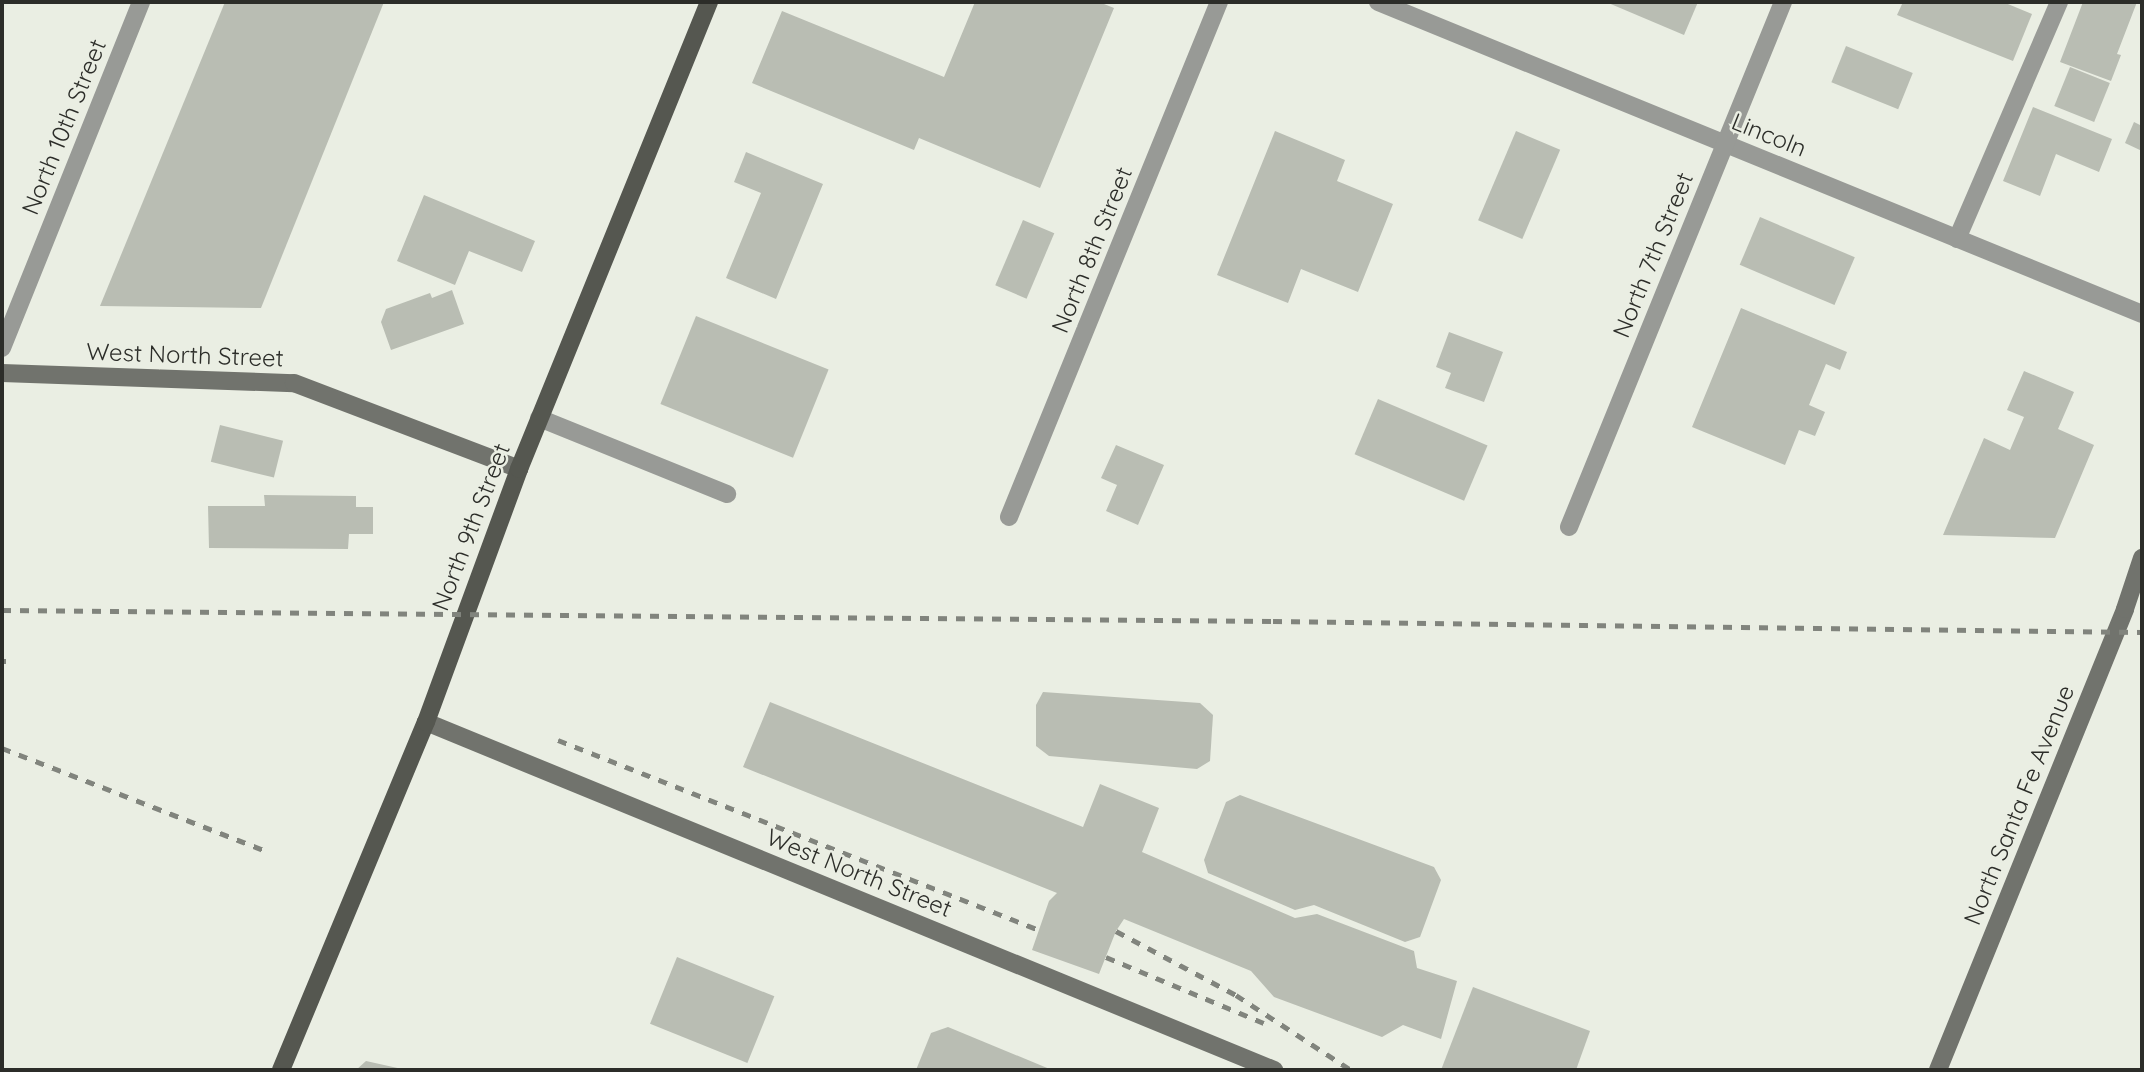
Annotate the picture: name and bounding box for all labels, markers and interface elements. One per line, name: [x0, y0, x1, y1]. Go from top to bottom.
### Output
street label: North 10th Street: [16, 35, 112, 219]
street label: Lincoln: [1727, 107, 1811, 163]
street label: North 8th Street: [1046, 163, 1138, 337]
street label: North 7th Street: [1607, 168, 1699, 342]
street label: West North Street: [86, 337, 284, 373]
street label: North 9th Street: [426, 439, 516, 615]
street label: North Santa Fe Avenue: [1958, 681, 2080, 929]
street label: West North Street: [762, 823, 956, 923]

